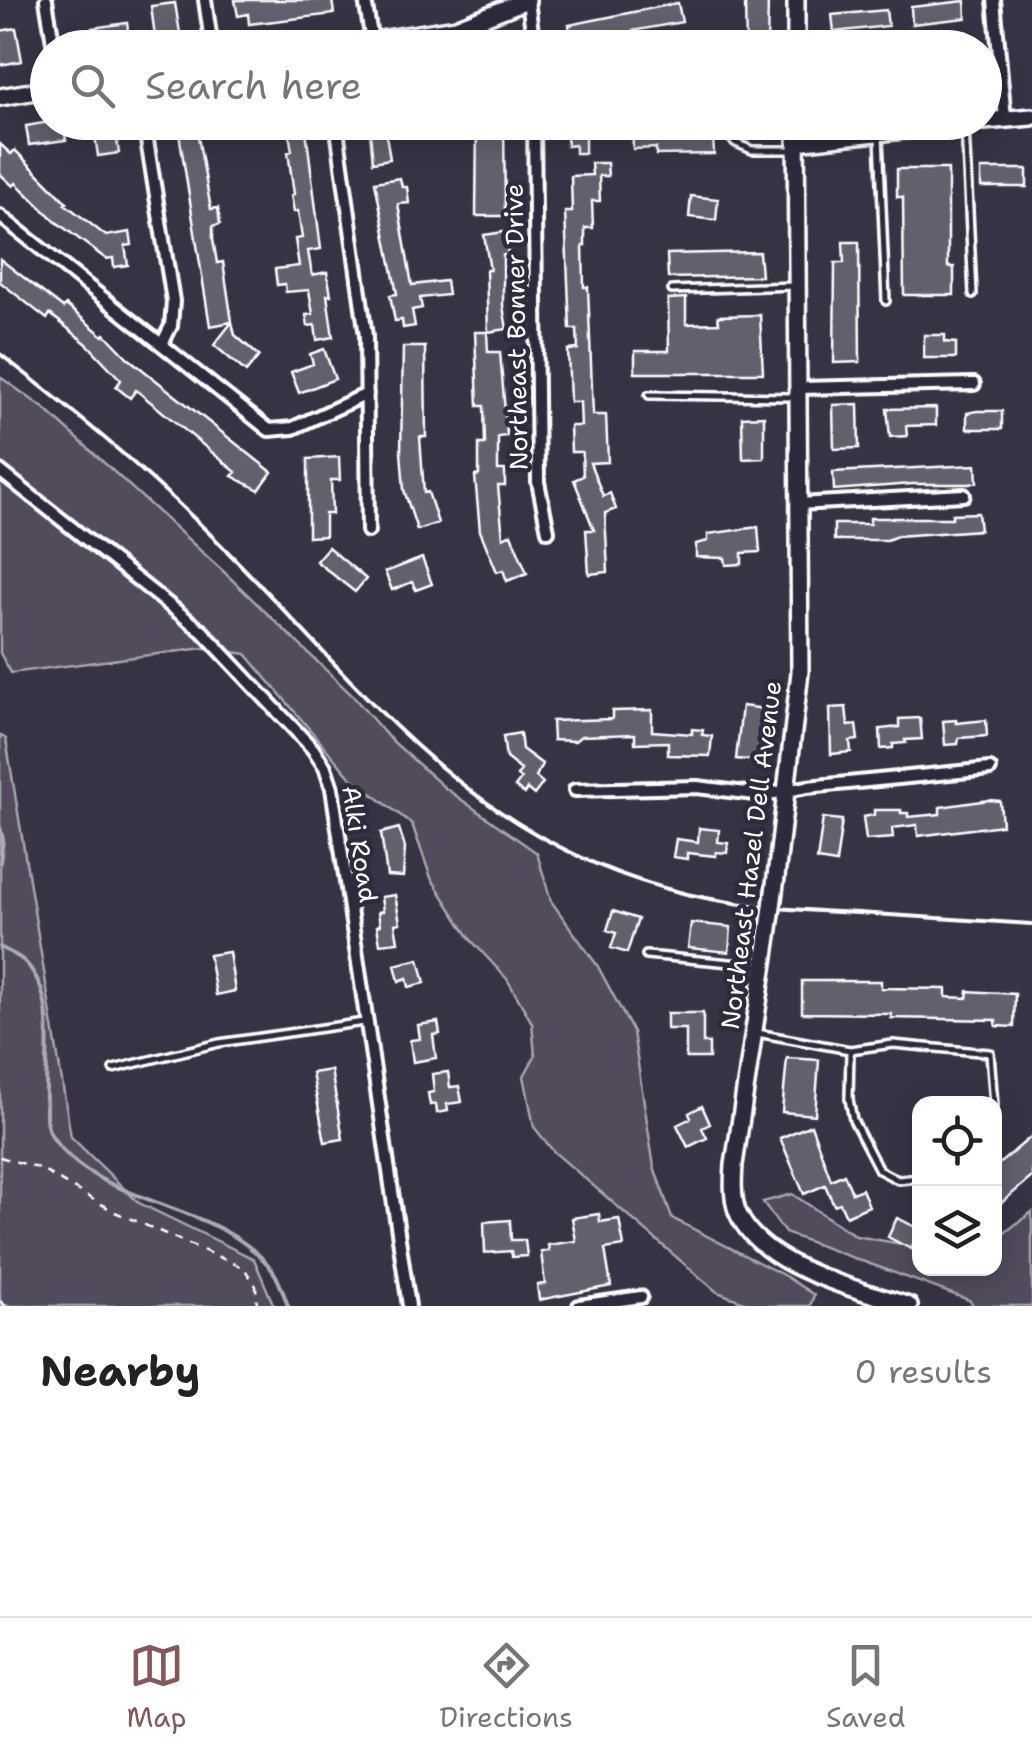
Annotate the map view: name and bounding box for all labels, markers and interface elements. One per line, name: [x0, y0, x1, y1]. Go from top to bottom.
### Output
search box: [30, 30, 1002, 140]
icon: search: [65, 58, 120, 113]
text: Search here: [145, 60, 362, 111]
street label: Northeast Bonner Drive: [496, 183, 536, 471]
street label: Northeast Hazel Dell Avenue: [713, 679, 789, 1031]
street label: Alki Road: [334, 783, 386, 905]
map controls: [912, 1096, 1002, 1276]
button: locate: [912, 1096, 1002, 1186]
button: layers: [912, 1186, 1002, 1276]
text: Nearby: [40, 1343, 200, 1399]
text: 0 results: [855, 1350, 992, 1393]
tab: Map: [127, 1638, 186, 1736]
tab: Directions: [439, 1638, 573, 1736]
tab: Saved: [826, 1638, 905, 1736]

